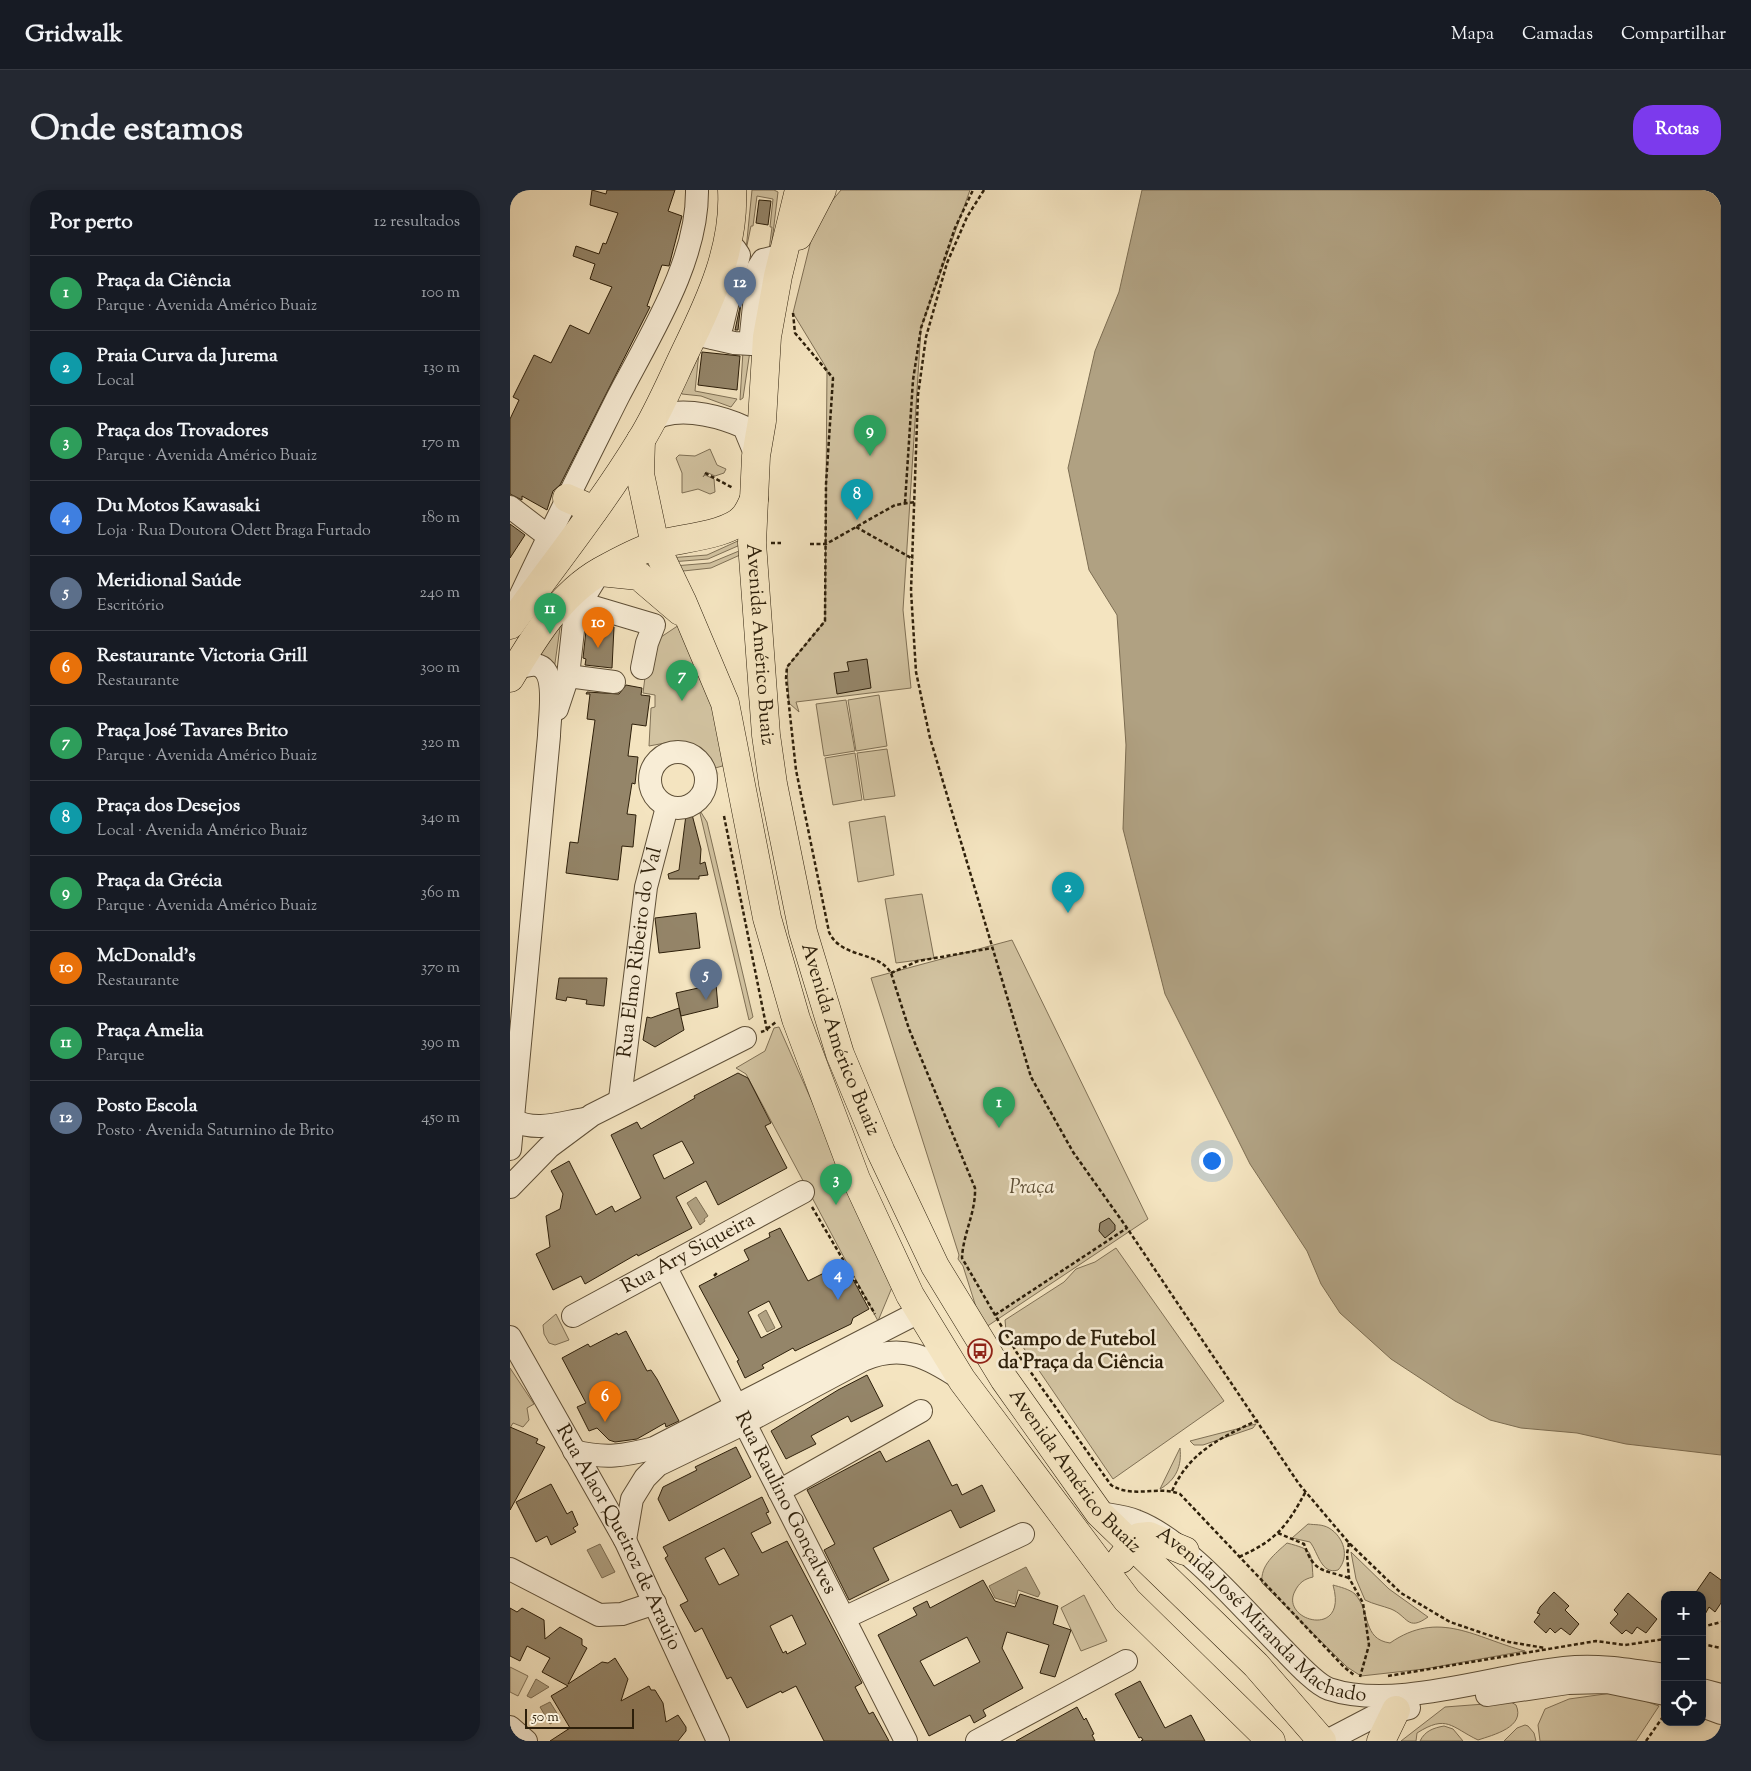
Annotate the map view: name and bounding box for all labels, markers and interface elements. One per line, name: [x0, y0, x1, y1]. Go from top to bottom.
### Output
text: Gridwalk: [25, 18, 123, 52]
text: Mapa: [1451, 22, 1494, 48]
text: Camadas: [1522, 22, 1593, 48]
text: Compartilhar: [1621, 22, 1726, 48]
text: Onde estamos: [30, 105, 243, 156]
button: Rotas: [1633, 105, 1721, 155]
text: Por perto: [50, 208, 133, 238]
text: 12 resultados: [374, 211, 460, 234]
pin: 12: [724, 267, 756, 308]
text: Praça da Ciência: [97, 268, 231, 295]
text: 1: [63, 282, 69, 305]
text: 100 m: [421, 282, 460, 305]
text: Parque · Avenida Américo Buaiz: [97, 295, 317, 318]
text: Praia Curva da Jurema: [97, 343, 278, 370]
text: 2: [62, 357, 70, 380]
text: 130 m: [423, 357, 460, 380]
text: Local: [97, 370, 134, 393]
pin: 9: [854, 415, 886, 456]
text: Praça dos Trovadores: [97, 418, 268, 445]
text: 3: [63, 432, 69, 455]
text: 170 m: [422, 432, 460, 455]
text: Parque · Avenida Américo Buaiz: [97, 445, 317, 468]
pin: 8: [841, 479, 873, 520]
text: Du Motos Kawasaki: [97, 493, 260, 520]
text: 4: [62, 507, 70, 530]
text: 180 m: [421, 507, 460, 530]
text: Loja · Rua Doutora Odett Braga Furtado: [97, 520, 371, 543]
street label: Avenida Américo Buaiz: [738, 542, 782, 747]
text: Meridional Saúde: [97, 568, 241, 595]
text: 5: [63, 582, 69, 605]
text: 240 m: [419, 582, 460, 605]
pin: 11: [534, 593, 566, 634]
text: Escritório: [97, 595, 164, 618]
pin: 10: [582, 607, 614, 648]
text: Restaurante Victoria Grill: [97, 643, 308, 670]
text: 6: [62, 657, 70, 680]
text: 300 m: [420, 657, 460, 680]
pin: 7: [666, 660, 698, 701]
text: Restaurante: [97, 670, 179, 693]
text: Praça José Tavares Brito: [97, 718, 288, 745]
text: 7: [62, 732, 70, 755]
text: 320 m: [421, 732, 460, 755]
text: Parque · Avenida Américo Buaiz: [97, 745, 317, 768]
text: Praça dos Desejos: [97, 793, 240, 820]
text: 8: [62, 807, 70, 830]
text: 340 m: [421, 807, 460, 830]
text: Local · Avenida Américo Buaiz: [97, 820, 307, 843]
street label: Rua Elmo Ribeiro do Val: [611, 844, 670, 1059]
text: Praça da Grécia: [97, 868, 222, 895]
pin: 2: [1052, 872, 1084, 913]
text: 9: [62, 882, 70, 905]
text: 360 m: [421, 882, 460, 905]
text: Parque · Avenida Américo Buaiz: [97, 895, 317, 918]
street label: Avenida Américo Buaiz: [793, 940, 887, 1140]
text: McDonald's: [97, 943, 196, 970]
text: 10: [59, 957, 73, 980]
text: 370 m: [421, 957, 460, 980]
pin: 5: [690, 959, 722, 1000]
text: Restaurante: [97, 970, 179, 993]
text: Praça Amelia: [97, 1018, 204, 1045]
text: 11: [61, 1032, 71, 1055]
text: 390 m: [421, 1032, 460, 1055]
text: Parque: [97, 1045, 144, 1068]
pin: 1: [983, 1087, 1015, 1128]
text: Posto Escola: [97, 1093, 198, 1120]
text: 12: [60, 1107, 72, 1130]
text: 450 m: [421, 1107, 460, 1130]
text: Posto · Avenida Saturnino de Brito: [97, 1120, 334, 1143]
your location: [1199, 1148, 1225, 1174]
pin: 3: [820, 1164, 852, 1205]
park label: Praça: [1009, 1174, 1055, 1203]
street label: Rua Ary Siqueira: [616, 1206, 760, 1302]
pin: 4: [822, 1259, 854, 1300]
place label: Campo de Futebol da Praça da Ciência: [998, 1326, 1165, 1378]
bus stop icon: Campo de Futebol da Praça da Ciência: [967, 1338, 993, 1364]
pin: 6: [589, 1381, 621, 1422]
street label: Avenida Américo Buaiz: [1001, 1383, 1147, 1561]
street label: Rua Raulino Gonçalves: [727, 1407, 844, 1600]
street label: Rua Alaor Queiroz de Araújo: [548, 1419, 689, 1655]
street label: Avenida José Miranda Machado: [1150, 1520, 1368, 1710]
map controls: [1661, 1591, 1706, 1726]
button: +: [1661, 1591, 1706, 1636]
button: −: [1661, 1636, 1706, 1681]
button: locate: [1661, 1681, 1706, 1726]
scale bar: [525, 1706, 634, 1729]
text: 50 m: [532, 1708, 559, 1728]

